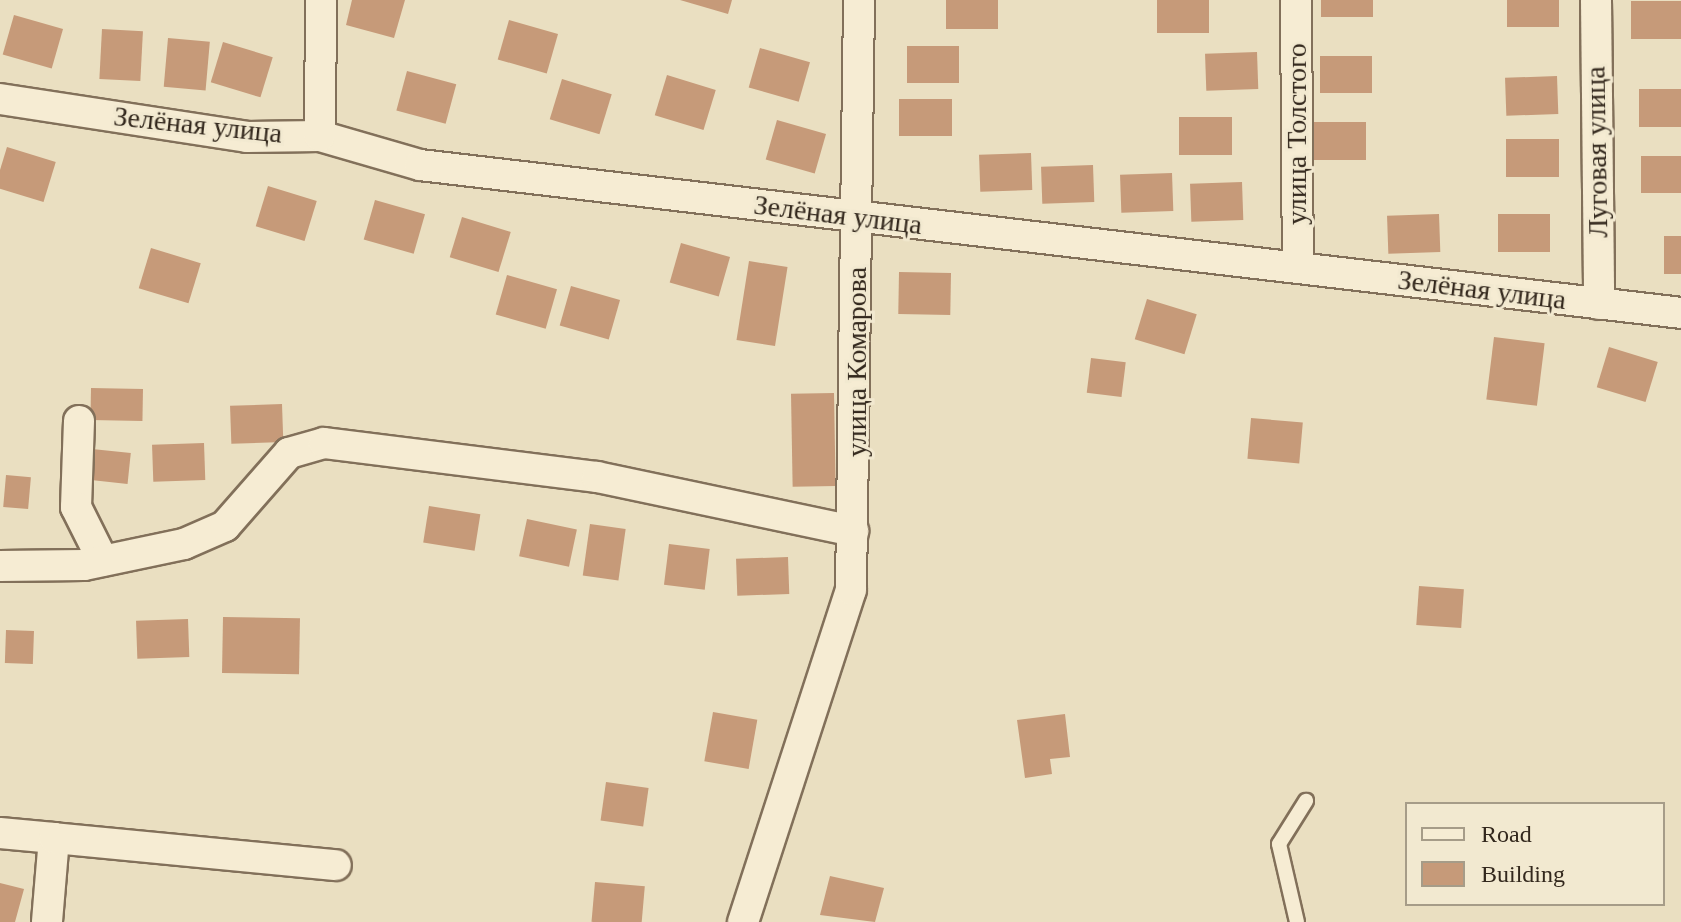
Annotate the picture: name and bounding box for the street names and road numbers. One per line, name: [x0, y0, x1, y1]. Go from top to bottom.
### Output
street label: улица Толстого: [1280, 43, 1314, 225]
street label: Луговая улица: [1579, 66, 1615, 238]
street label: Зелёная улица: [112, 99, 284, 151]
street label: Зелёная улица: [752, 188, 924, 242]
street label: Зелёная улица: [1396, 263, 1568, 317]
street label: улица Комарова: [840, 267, 874, 457]

